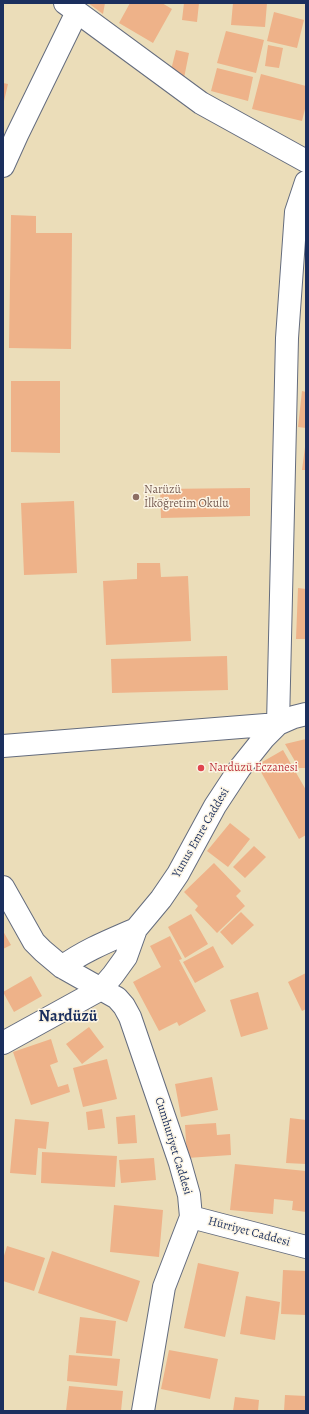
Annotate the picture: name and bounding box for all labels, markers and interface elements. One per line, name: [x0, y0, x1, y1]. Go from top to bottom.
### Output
place label: Narüzü İlköğretim Okulu: [144, 483, 229, 511]
marker: Narüzü İlköğretim Okulu: [131, 492, 141, 502]
place label: Nardüzü Eczanesi: [209, 761, 298, 775]
marker: Nardüzü Eczanesi: [196, 763, 206, 773]
street label: Yunus Emre Caddesi: [169, 786, 233, 880]
district label: Nardüzü: [39, 1007, 97, 1027]
street label: Cumhuriyet Caddesi: [151, 1095, 195, 1197]
street label: Hürriyet Caddesi: [206, 1214, 292, 1250]

